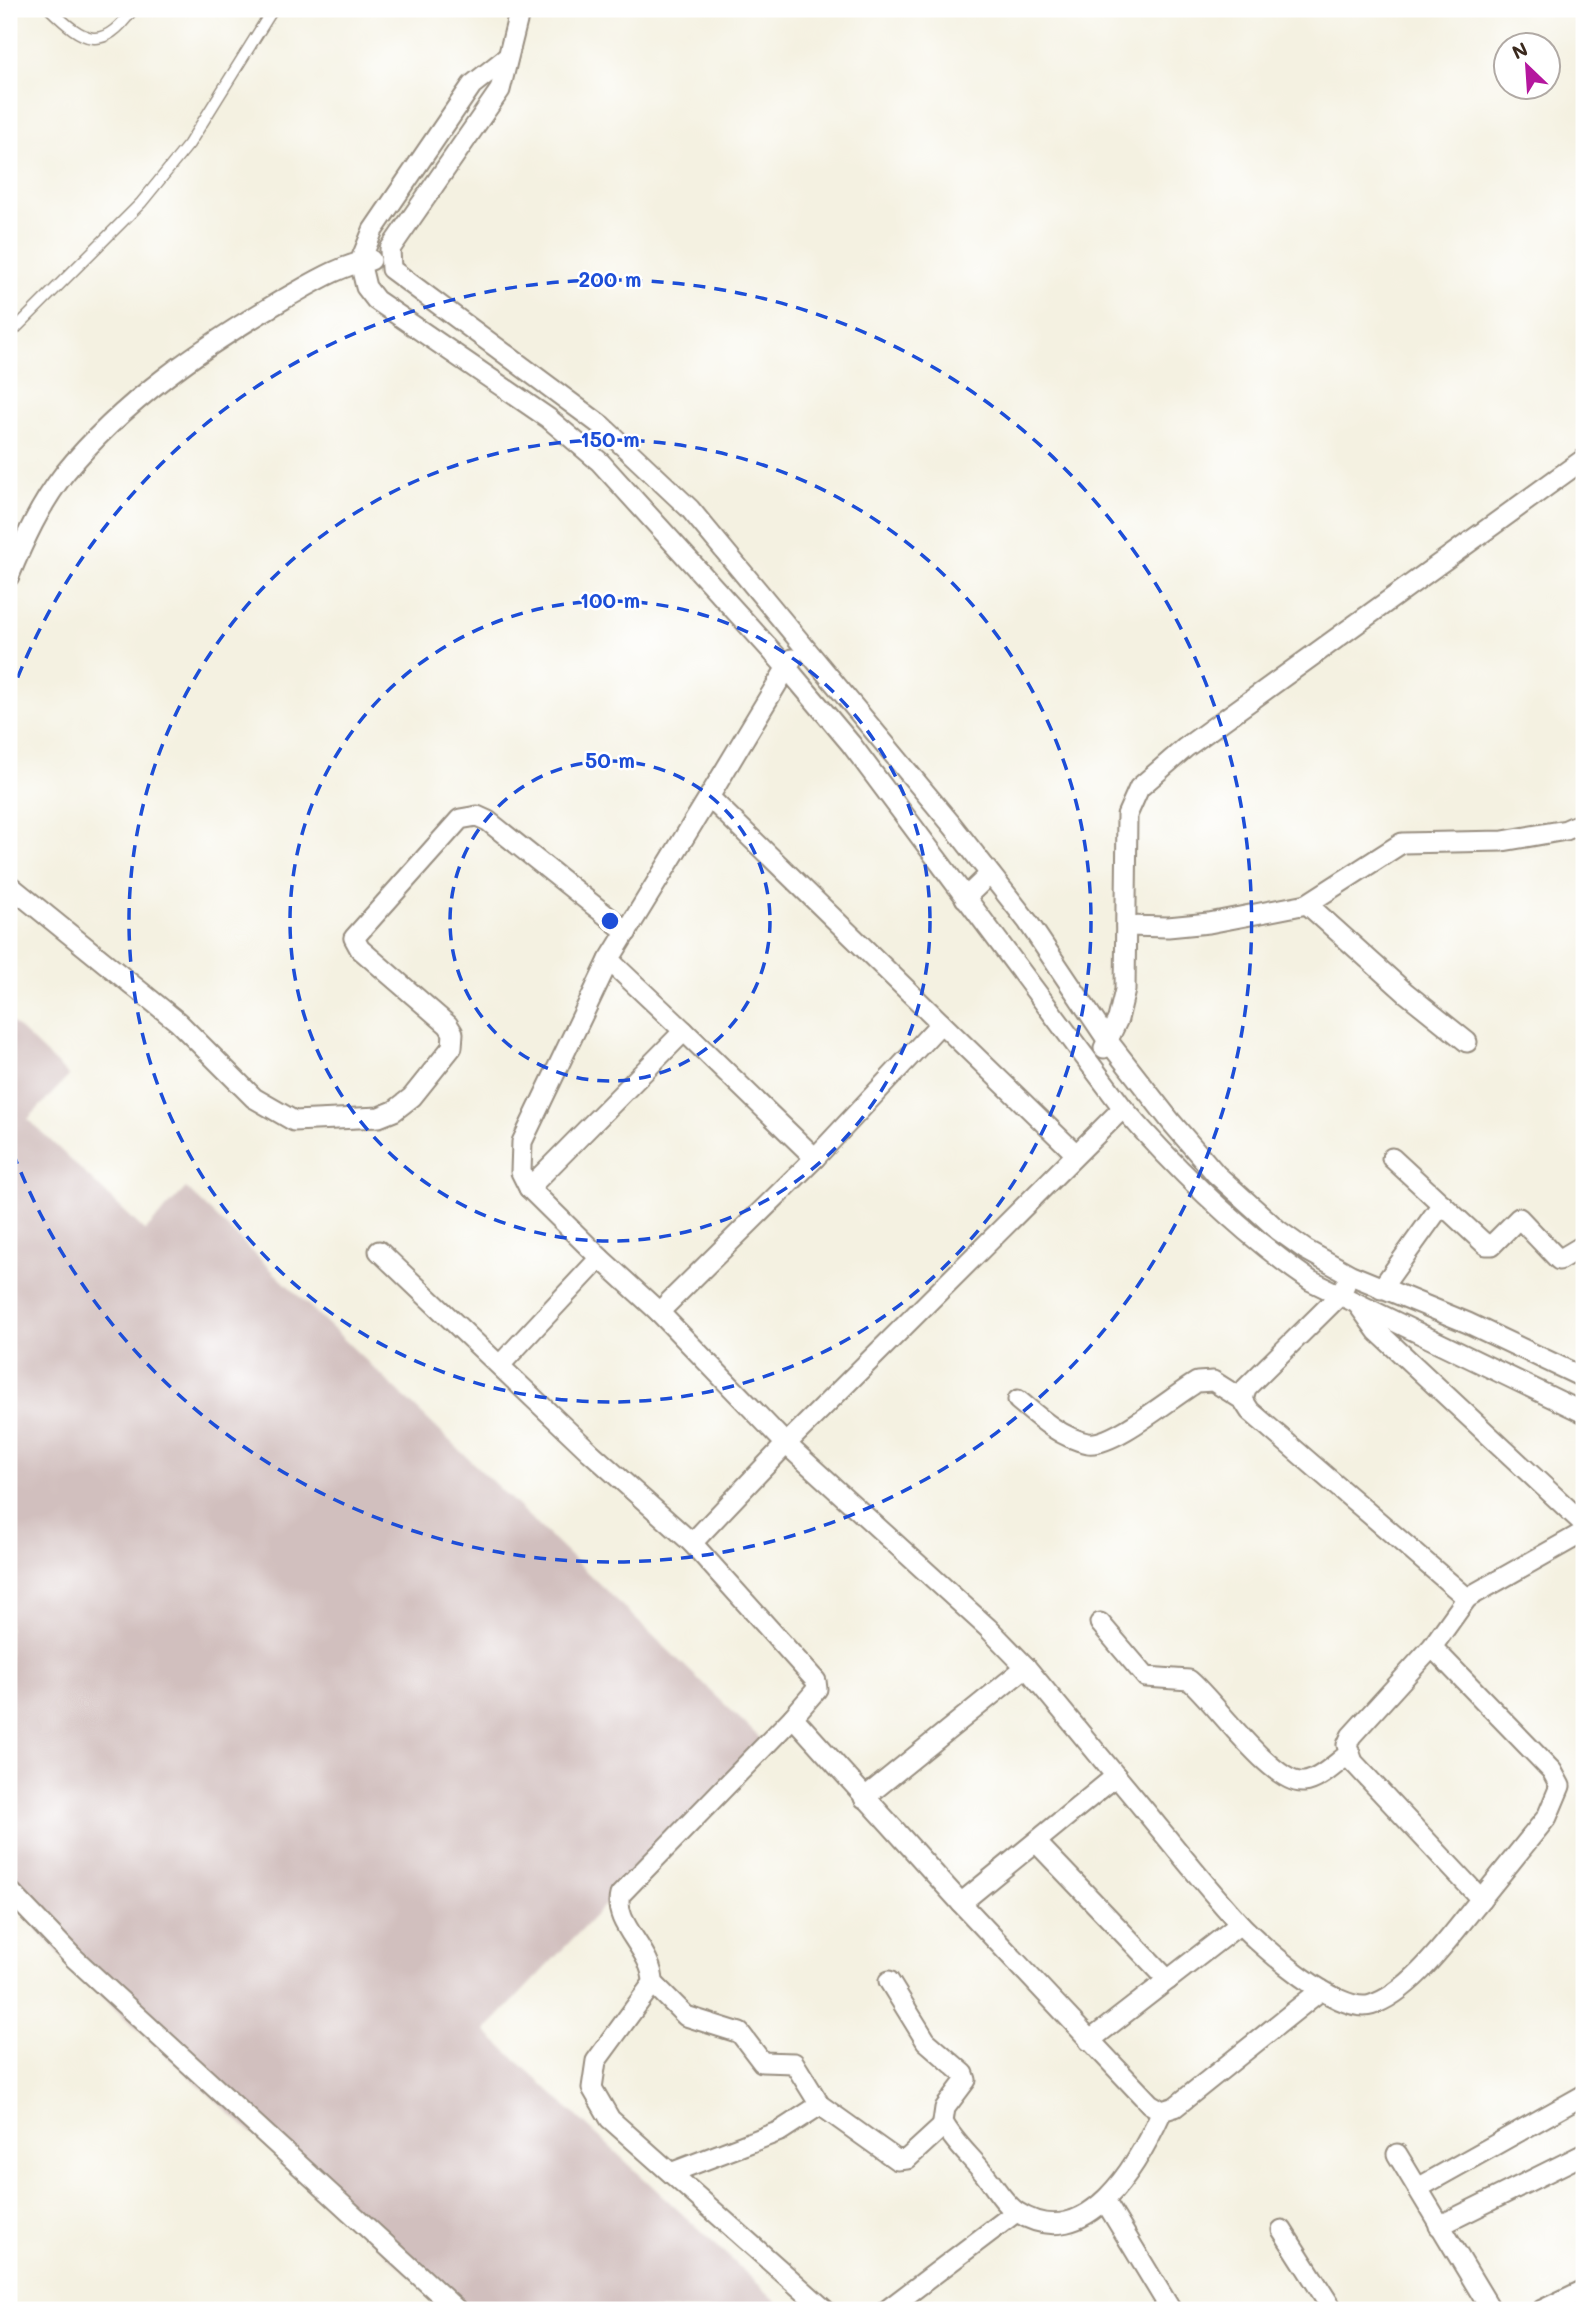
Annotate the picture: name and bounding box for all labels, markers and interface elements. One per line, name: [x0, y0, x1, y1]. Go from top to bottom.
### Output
north arrow: [1492, 32, 1562, 102]
text: N: [1508, 36, 1531, 65]
text: 200 m: [579, 265, 641, 292]
text: 150 m: [580, 425, 640, 452]
text: 100 m: [580, 586, 640, 613]
text: 50 m: [585, 746, 635, 773]
centre of rings: [598, 909, 622, 933]

